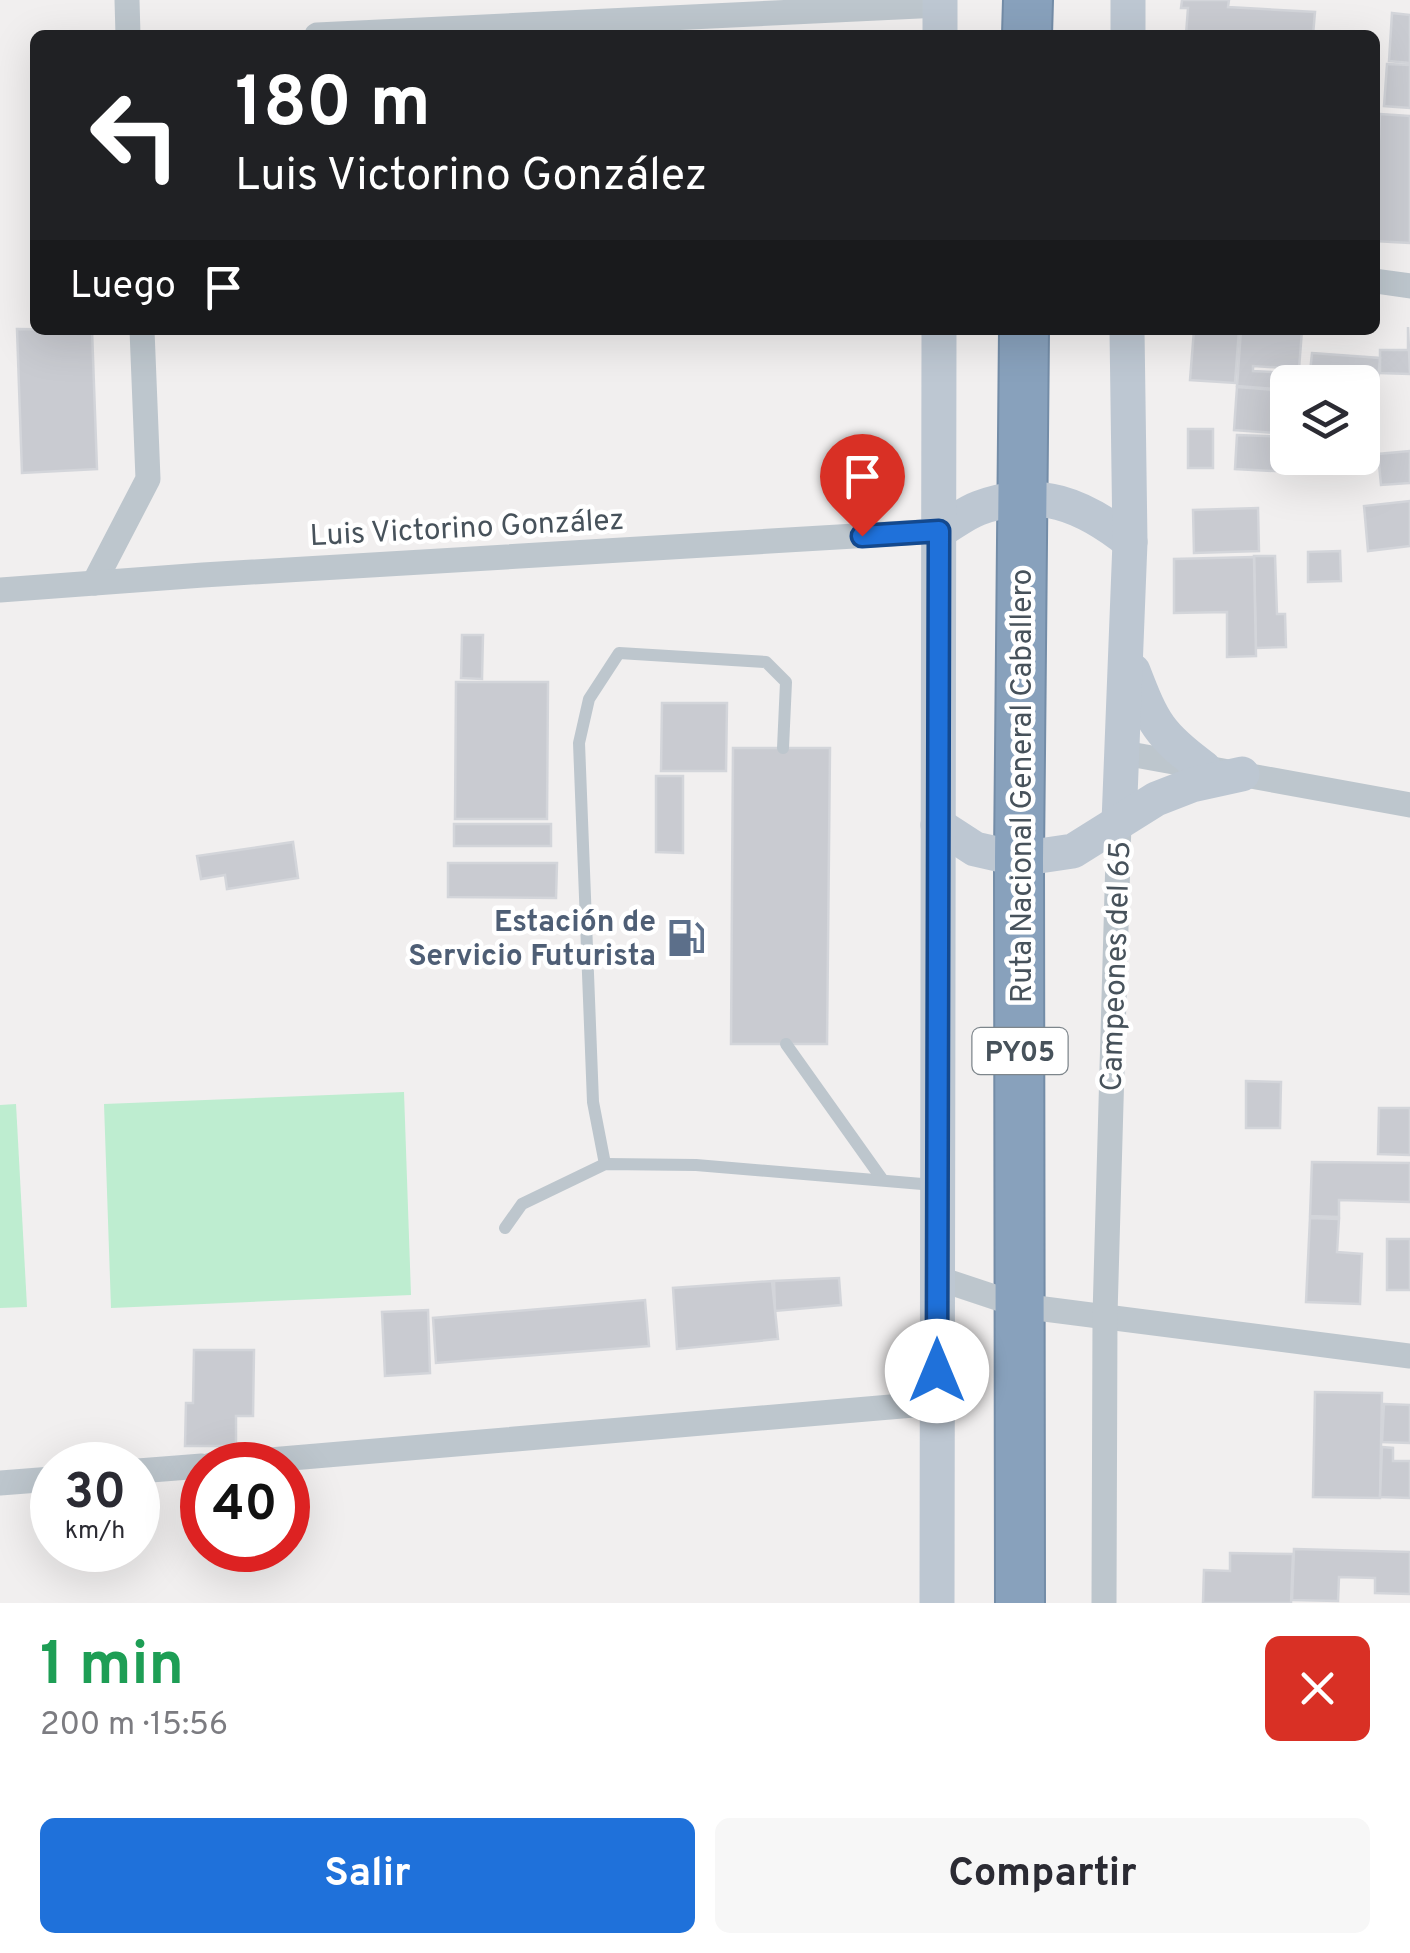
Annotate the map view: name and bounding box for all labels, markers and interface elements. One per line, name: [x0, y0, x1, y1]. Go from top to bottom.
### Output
text: 180 m: [235, 62, 431, 151]
icon: left: [70, 70, 200, 200]
text: Luis Victorino González: [235, 149, 707, 206]
icon: arrive: [196, 260, 251, 315]
text: Luego: [70, 263, 176, 312]
map controls: [1270, 365, 1380, 475]
button: layers: [1270, 365, 1380, 475]
pin: [820, 434, 905, 537]
icon: arrive: [835, 449, 890, 504]
street label: Luis Victorino González: [309, 503, 625, 556]
street label: Ruta Nacional General Caballero: [1005, 569, 1042, 1003]
street label: Campeones del 65: [1095, 840, 1140, 1092]
place label: Estación de Servicio Futurista: [408, 905, 656, 976]
fuel station icon: Estación de Servicio Futurista: [665, 917, 707, 959]
road number: PY05: [972, 1028, 1068, 1074]
position arrow: [885, 1319, 989, 1423]
speed limit sign: 40: [180, 1442, 310, 1572]
text: 30: [64, 1463, 126, 1526]
text: km/h: [65, 1516, 125, 1548]
text: 1 min: [40, 1630, 184, 1706]
button: close: [1265, 1636, 1370, 1741]
text: 200 m · 15:56: [40, 1706, 228, 1746]
button: Salir: [40, 1818, 695, 1933]
button: Compartir: [715, 1818, 1370, 1933]

